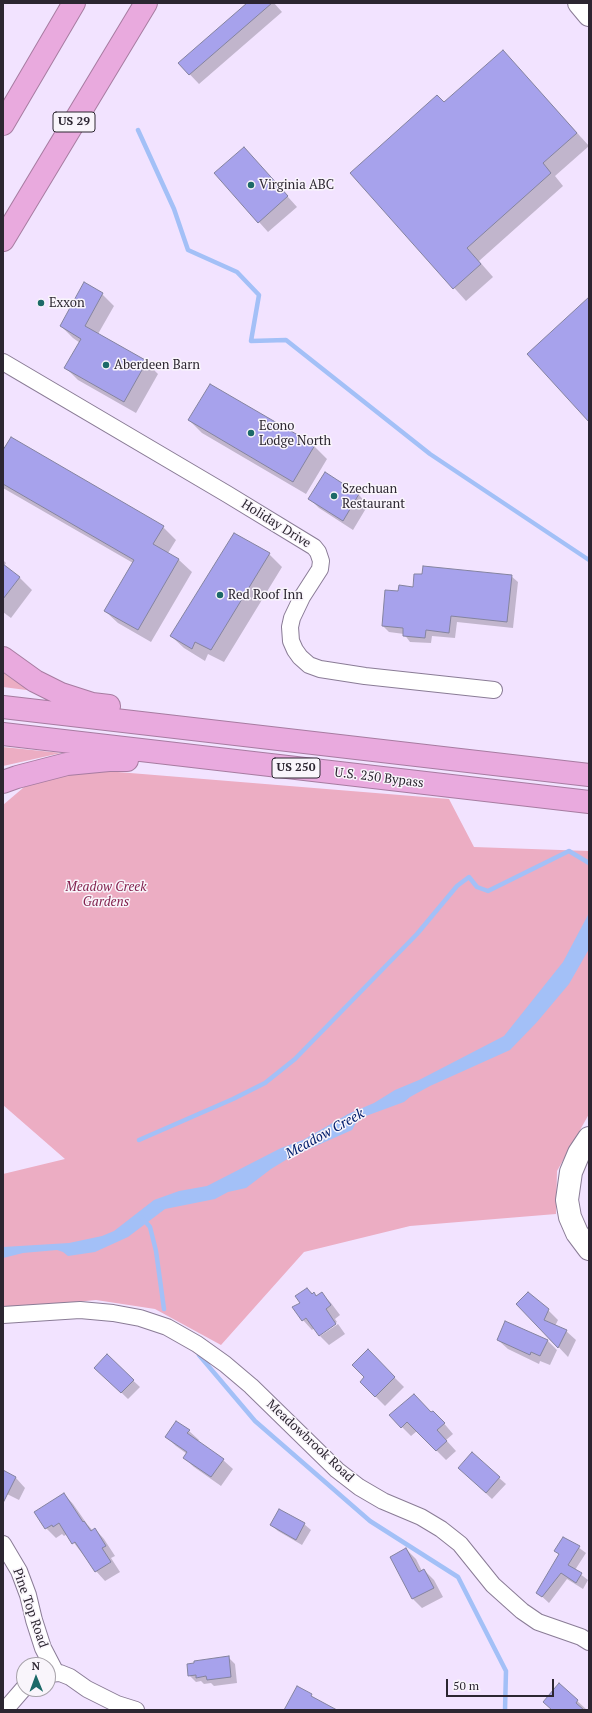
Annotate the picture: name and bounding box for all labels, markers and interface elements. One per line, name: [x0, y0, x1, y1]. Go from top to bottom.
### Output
road number: US 29: [53, 112, 95, 132]
place label: Virginia ABC: [259, 177, 334, 193]
marker: Virginia ABC: [246, 180, 256, 190]
place label: Exxon: [49, 295, 85, 311]
marker: Exxon: [36, 298, 46, 308]
place label: Aberdeen Barn: [114, 357, 200, 373]
marker: Aberdeen Barn: [101, 360, 111, 370]
place label: Econo Lodge North: [259, 418, 331, 449]
marker: Econo Lodge North: [246, 428, 256, 438]
place label: Szechuan Restaurant: [342, 481, 405, 512]
marker: Szechuan Restaurant: [329, 491, 339, 501]
street label: Holiday Drive: [238, 496, 314, 552]
place label: Red Roof Inn: [228, 587, 303, 603]
marker: Red Roof Inn: [215, 590, 225, 600]
road number: US 250: [272, 758, 320, 778]
street label: U.S. 250 Bypass: [333, 765, 425, 791]
park label: Meadow Creek Gardens: [66, 879, 146, 910]
water label: Meadow Creek: [283, 1106, 367, 1162]
street label: Meadowbrook Road: [263, 1397, 357, 1485]
street label: Pine Top Road: [9, 1566, 51, 1650]
north arrow: [16, 1657, 56, 1697]
text: N: [32, 1659, 40, 1673]
scale bar: [448, 1671, 556, 1697]
text: 50 m: [453, 1678, 479, 1693]

